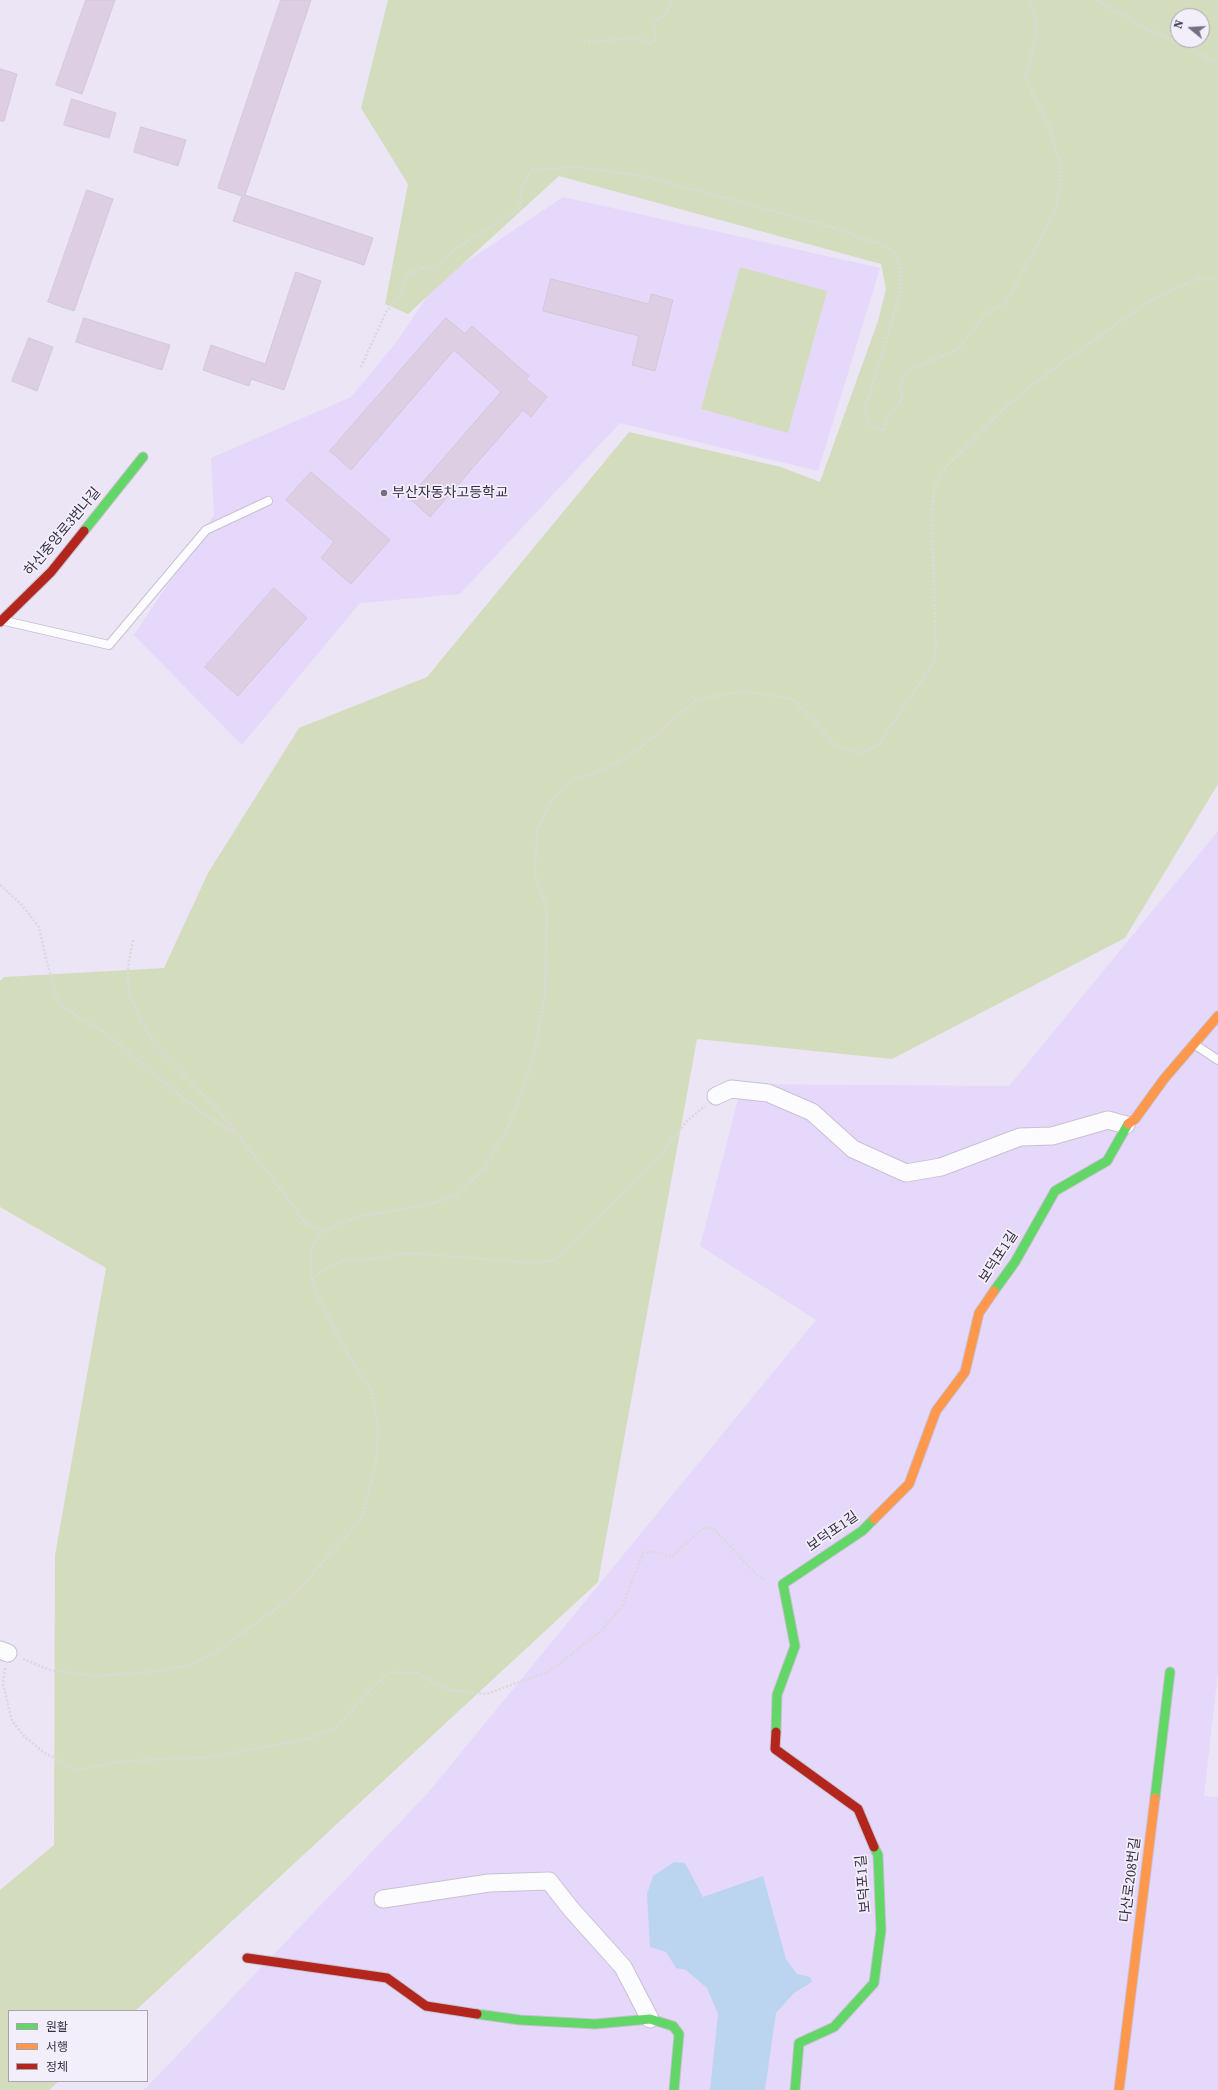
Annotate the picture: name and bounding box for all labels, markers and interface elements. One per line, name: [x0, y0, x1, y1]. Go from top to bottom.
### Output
north arrow: [1170, 8, 1210, 48]
text: N: [1171, 18, 1187, 31]
street label: 하신중앙로3번나길: [21, 484, 105, 580]
place label: 부산자동차고등학교: [392, 485, 508, 501]
marker: 부산자동차고등학교: [379, 488, 389, 498]
street label: 보덕포1길: [976, 1228, 1022, 1286]
street label: 보덕포1길: [804, 1508, 862, 1556]
street label: 다산로208번길: [1117, 1837, 1145, 1923]
street label: 보덕포1길: [853, 1854, 875, 1914]
legend: [8, 2010, 148, 2082]
text: 원활: [46, 2019, 68, 2035]
text: 서행: [46, 2039, 68, 2055]
text: 정체: [46, 2059, 68, 2075]

